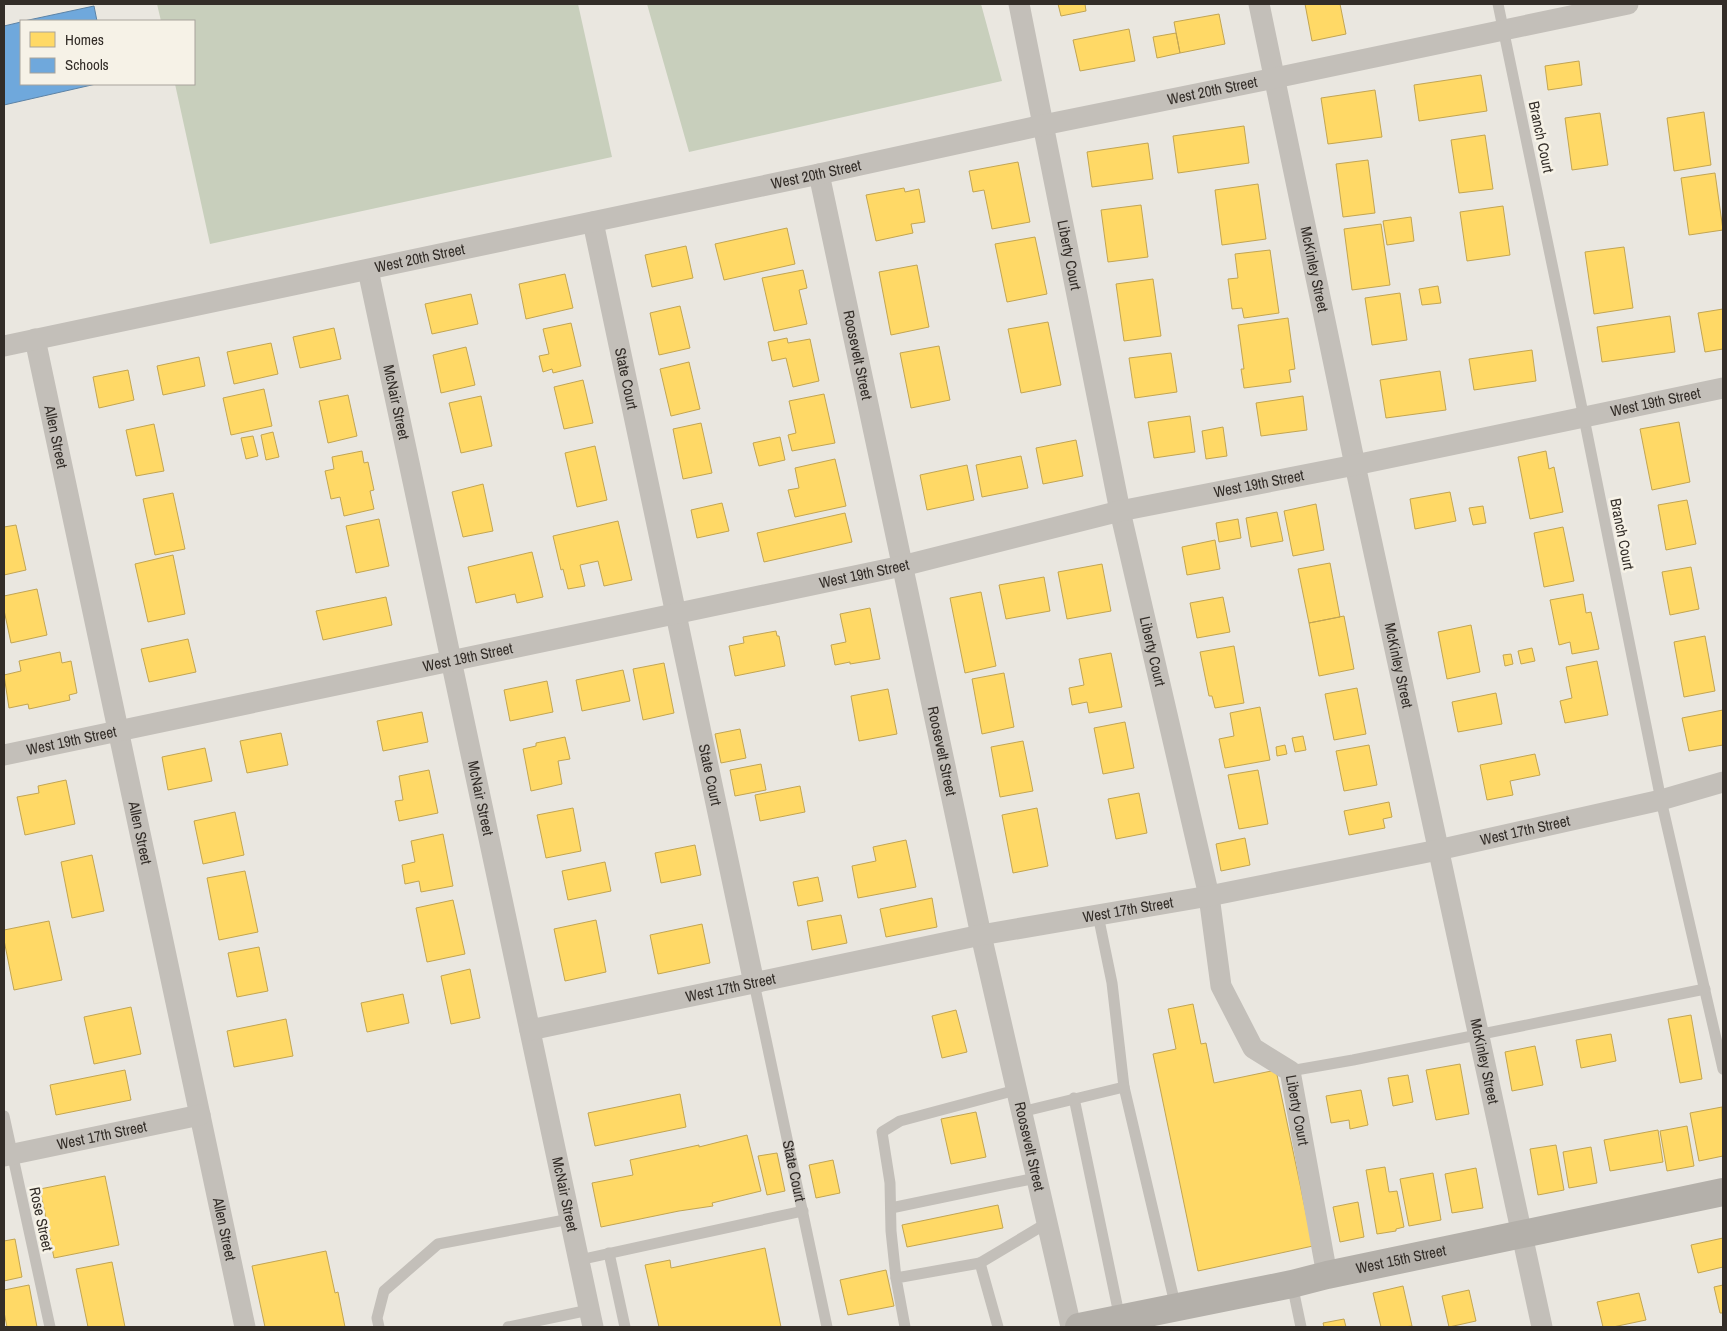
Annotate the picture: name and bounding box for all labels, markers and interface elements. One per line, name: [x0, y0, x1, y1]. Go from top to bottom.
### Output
legend: [20, 20, 195, 85]
text: Homes: [65, 29, 104, 50]
text: Schools: [65, 54, 109, 75]
street label: West 20th Street: [1165, 71, 1260, 110]
street label: Branch Court: [1524, 99, 1559, 175]
street label: West 20th Street: [769, 154, 864, 194]
street label: Liberty Court: [1052, 218, 1087, 292]
street label: McKinley Street: [1296, 225, 1334, 314]
street label: West 20th Street: [373, 238, 467, 277]
street label: Roosevelt Street: [838, 308, 878, 402]
street label: State Court: [610, 346, 643, 412]
street label: McNair Street: [378, 363, 415, 442]
street label: West 19th Street: [1609, 382, 1703, 421]
street label: Allen Street: [39, 402, 73, 471]
street label: West 19th Street: [1212, 464, 1306, 502]
street label: Branch Court: [1605, 496, 1640, 572]
street label: West 19th Street: [817, 553, 912, 593]
street label: Liberty Court: [1135, 614, 1171, 689]
street label: McKinley Street: [1379, 621, 1419, 711]
street label: West 19th Street: [421, 637, 515, 677]
street label: Roosevelt Street: [923, 704, 962, 798]
street label: West 19th Street: [24, 720, 119, 760]
street label: State Court: [694, 742, 727, 808]
street label: McNair Street: [463, 759, 499, 838]
street label: Allen Street: [123, 799, 157, 867]
street label: West 17th Street: [1478, 810, 1572, 850]
street label: West 17th Street: [1081, 891, 1175, 927]
street label: West 17th Street: [684, 967, 778, 1007]
street label: McKinley Street: [1465, 1016, 1504, 1106]
street label: Liberty Court: [1281, 1073, 1314, 1147]
street label: Roosevelt Street: [1010, 1100, 1051, 1194]
street label: West 17th Street: [55, 1115, 149, 1155]
street label: State Court: [778, 1138, 811, 1204]
street label: McNair Street: [547, 1155, 584, 1234]
street label: Rose Street: [24, 1185, 59, 1253]
street label: Allen Street: [208, 1195, 242, 1263]
street label: West 15th Street: [1354, 1239, 1448, 1279]

